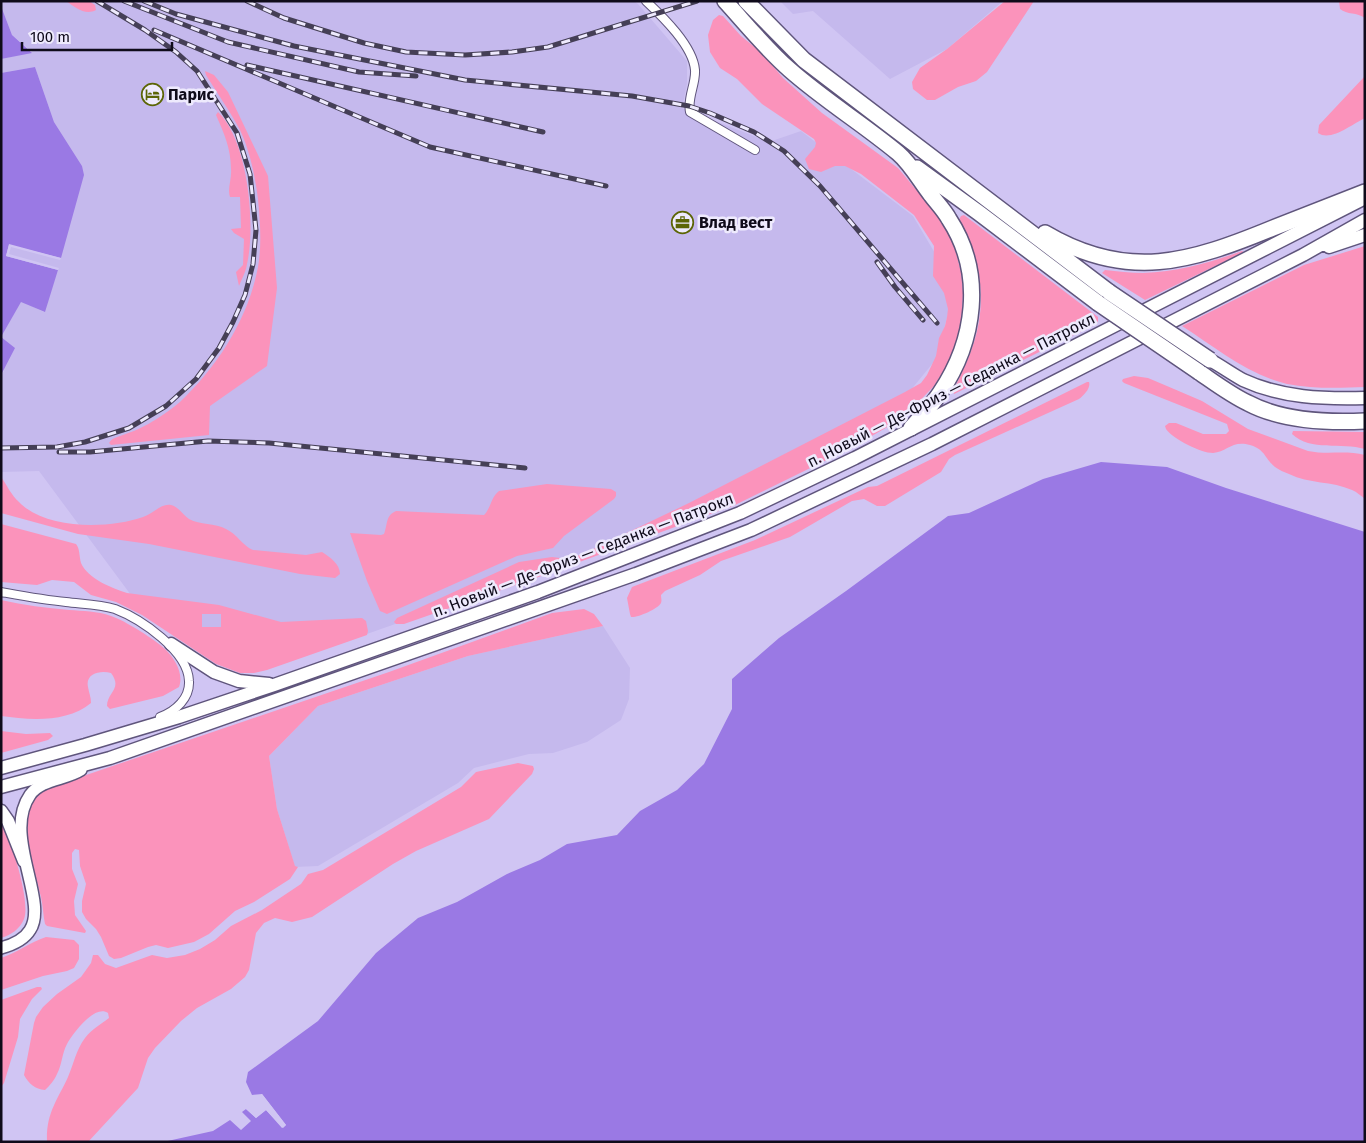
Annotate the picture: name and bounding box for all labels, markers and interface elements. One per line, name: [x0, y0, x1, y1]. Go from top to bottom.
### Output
scale bar: [22, 20, 172, 52]
text: 100 m: [30, 28, 70, 46]
hotel icon: Парис: [140, 82, 164, 106]
place label: Парис: [168, 85, 214, 104]
office icon: Влад вест: [671, 210, 695, 234]
place label: Влад вест: [699, 213, 773, 232]
street label: п. Новый — Де-Фриз — Седанка — Патрокл: [804, 309, 1098, 471]
street label: п. Новый — Де-Фриз — Седанка — Патрокл: [430, 489, 736, 621]

